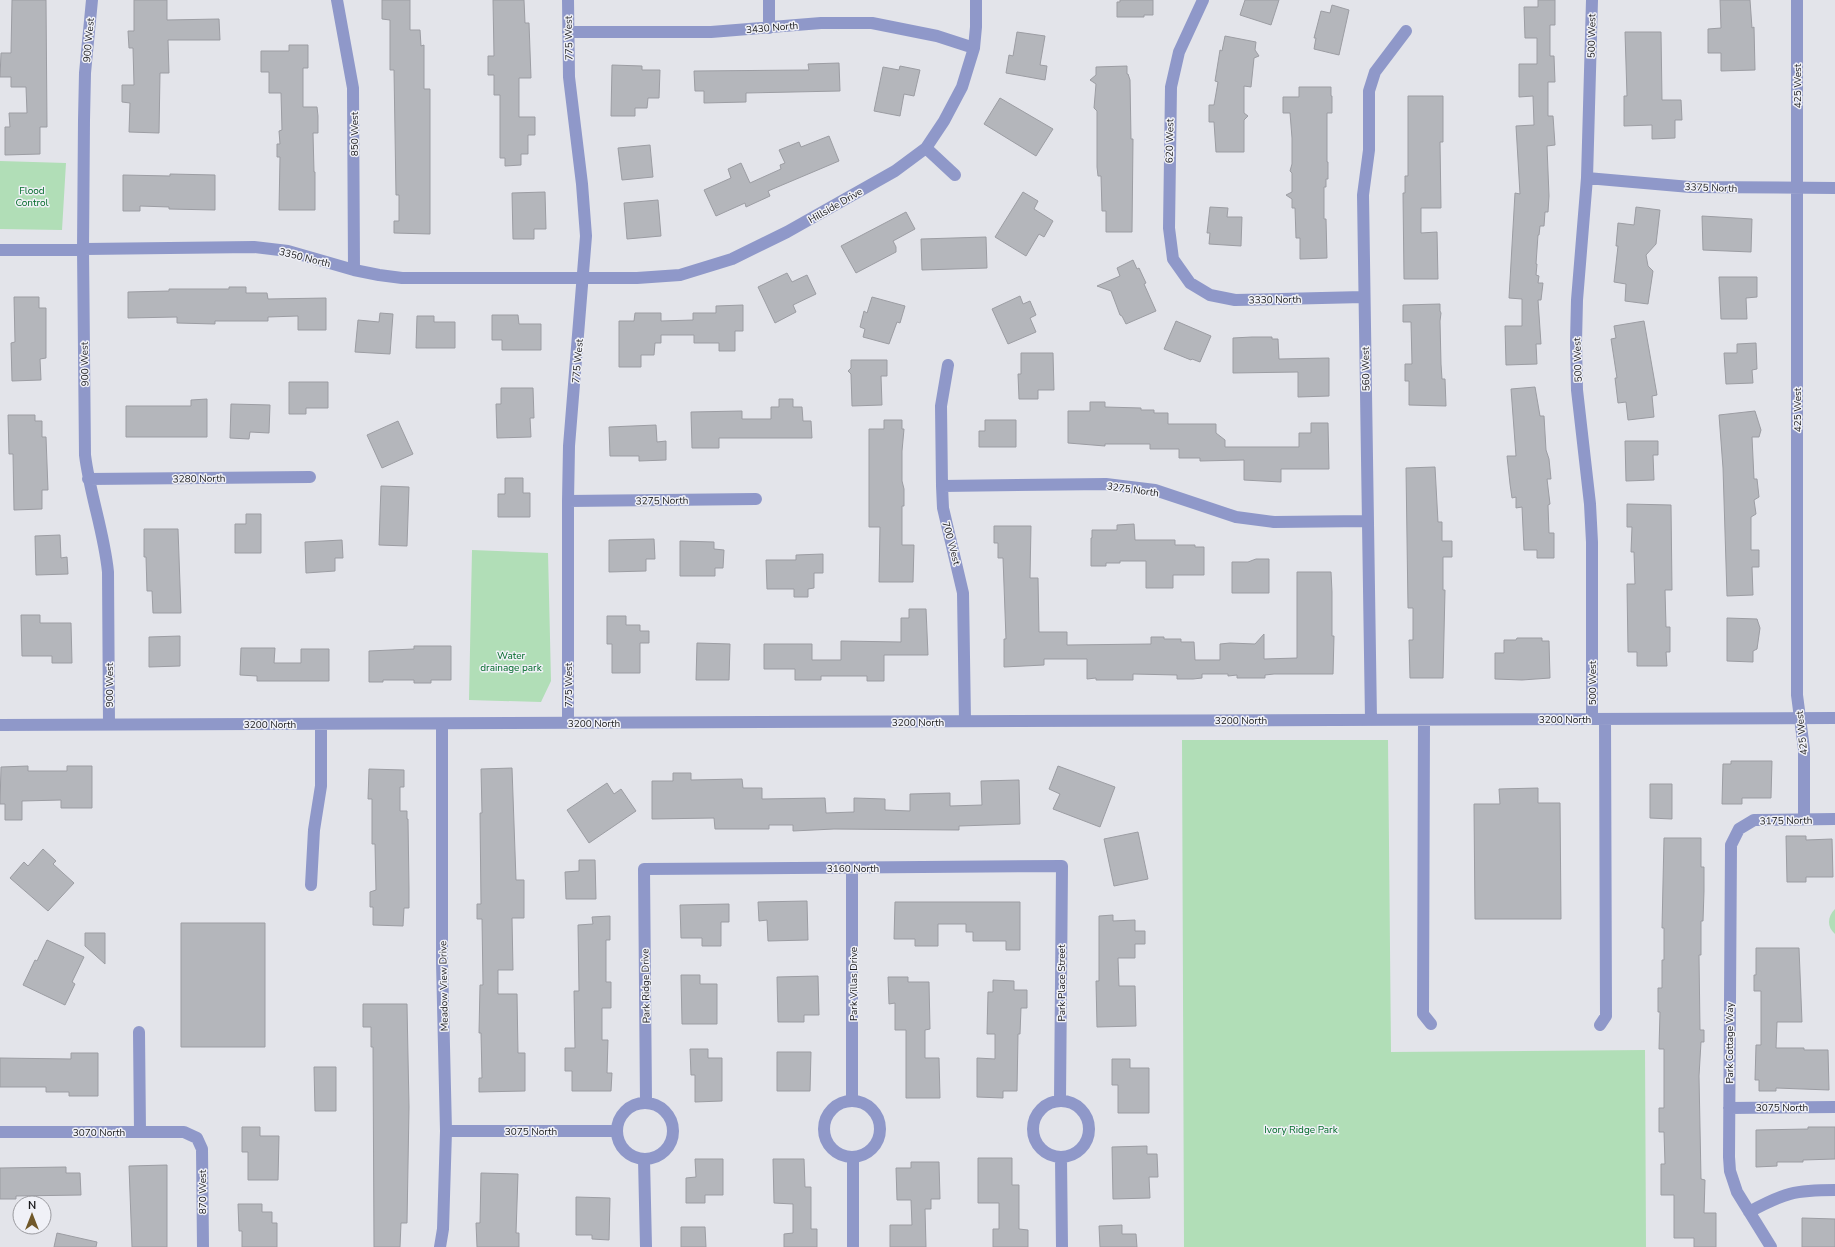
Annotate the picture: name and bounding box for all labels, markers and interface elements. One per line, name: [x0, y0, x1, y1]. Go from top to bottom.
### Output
street label: 500 West: [1585, 13, 1599, 58]
street label: 775 West: [562, 15, 576, 60]
street label: 900 West: [80, 17, 98, 63]
street label: 3430 North: [745, 19, 799, 37]
street label: 425 West: [1791, 63, 1805, 108]
street label: 850 West: [348, 111, 362, 156]
street label: 620 West: [1163, 118, 1177, 163]
street label: 3375 North: [1684, 180, 1737, 196]
park label: Flood Control: [15, 184, 49, 210]
street label: Hillside Drive: [806, 185, 865, 227]
street label: 3350 North: [278, 245, 332, 271]
street label: 3330 North: [1249, 293, 1301, 307]
street label: 500 West: [1570, 337, 1586, 382]
street label: 775 West: [569, 338, 587, 384]
street label: 900 West: [78, 341, 92, 386]
street label: 560 West: [1359, 346, 1373, 391]
street label: 425 West: [1791, 387, 1805, 432]
street label: 3280 North: [173, 472, 225, 486]
street label: 3275 North: [1106, 479, 1160, 501]
street label: 3275 North: [636, 494, 688, 508]
street label: 700 West: [939, 520, 964, 567]
park label: Water drainage park: [480, 649, 543, 675]
street label: 500 West: [1586, 660, 1600, 705]
street label: 900 West: [103, 662, 117, 707]
street label: 775 West: [562, 662, 576, 707]
street label: 425 West: [1793, 710, 1811, 756]
street label: 3200 North: [1539, 713, 1591, 727]
street label: 3200 North: [1215, 714, 1267, 728]
street label: 3200 North: [892, 716, 944, 730]
street label: 3200 North: [568, 717, 620, 731]
street label: 3200 North: [244, 718, 296, 732]
street label: 3175 North: [1760, 814, 1812, 828]
street label: 3160 North: [827, 862, 879, 876]
street label: Meadow View Drive: [436, 941, 452, 1031]
street label: Park Place Street: [1055, 944, 1069, 1021]
street label: Park Villas Drive: [847, 947, 861, 1021]
street label: Park Ridge Drive: [638, 948, 654, 1024]
street label: Park Cottage Way: [1723, 1002, 1737, 1084]
street label: 3075 North: [1756, 1101, 1808, 1115]
park label: Ivory Ridge Park: [1264, 1123, 1339, 1137]
street label: 3075 North: [505, 1125, 557, 1139]
street label: 3070 North: [73, 1126, 125, 1140]
street label: 870 West: [196, 1169, 210, 1214]
north arrow: [12, 1195, 52, 1235]
text: N: [28, 1198, 36, 1213]

